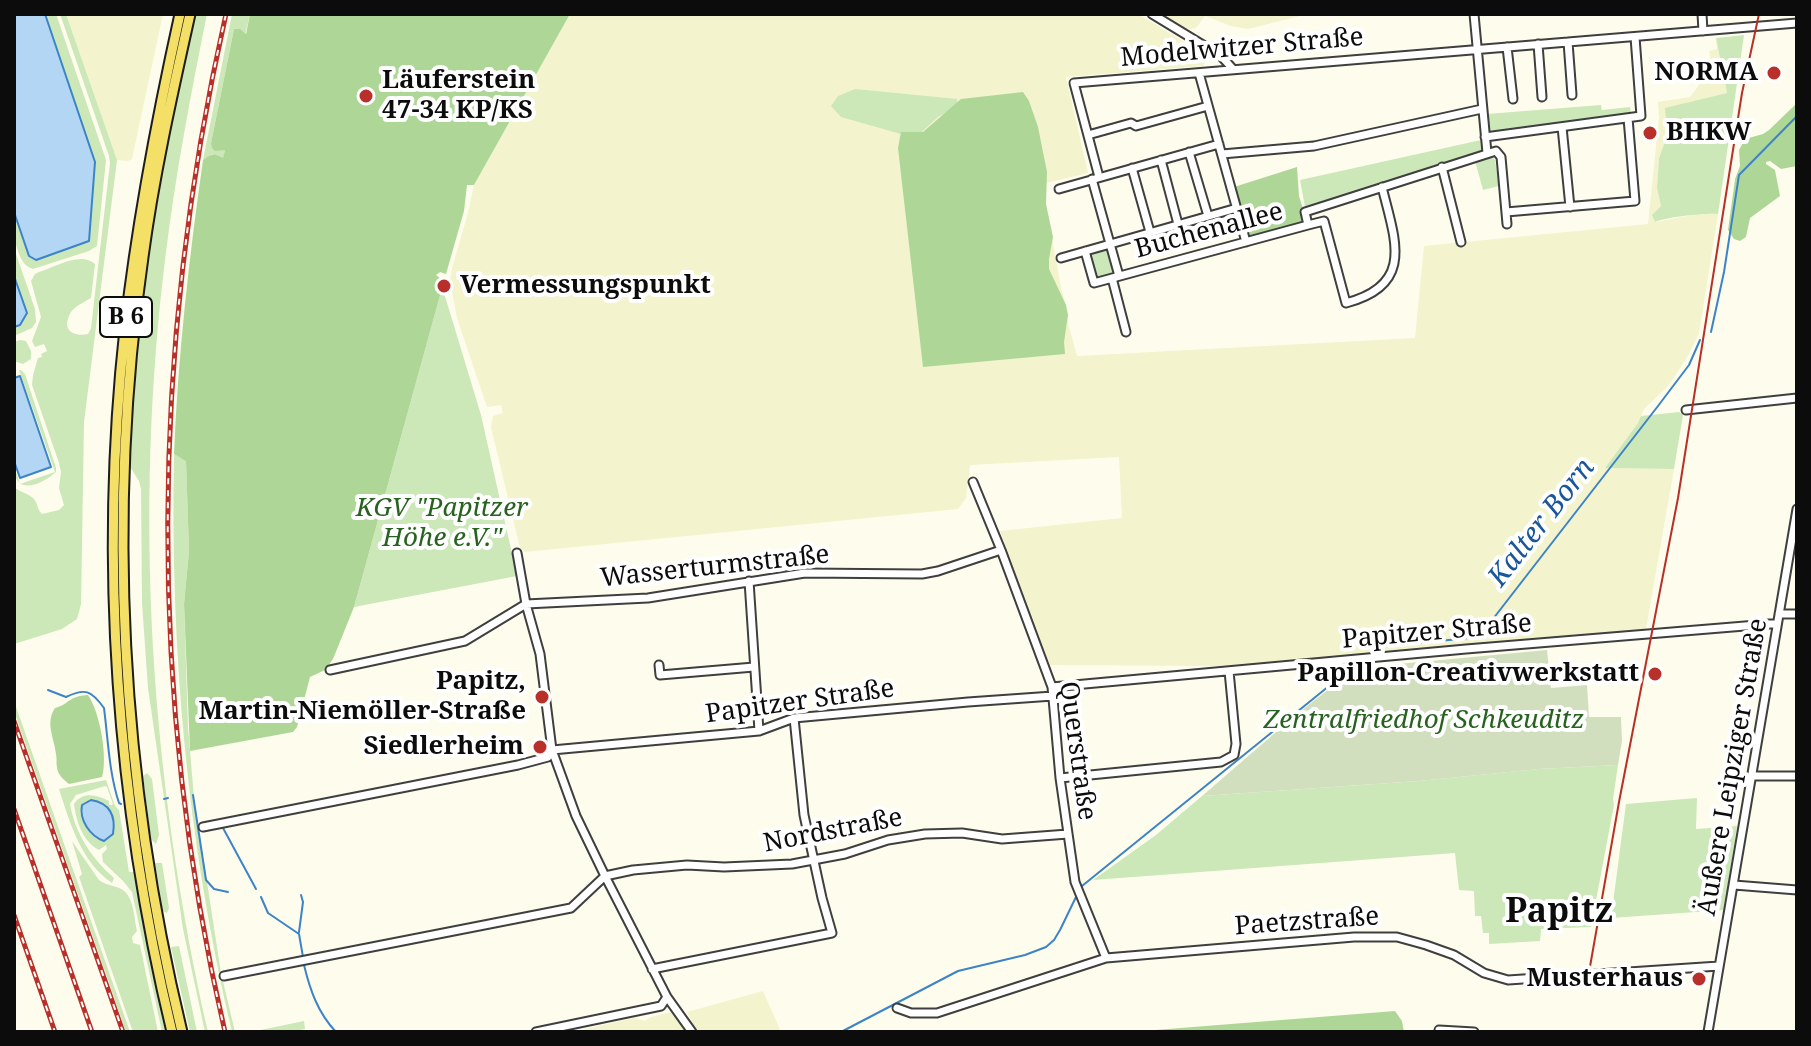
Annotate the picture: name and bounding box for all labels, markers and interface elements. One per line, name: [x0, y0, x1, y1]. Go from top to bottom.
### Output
street label: Modelwitzer Straße: [1119, 22, 1365, 74]
place label: NORMA: [1654, 57, 1758, 89]
marker: NORMA: [1765, 64, 1783, 82]
place label: Läuferstein 47-34 KP/KS: [382, 65, 535, 126]
marker: Läuferstein 47-34 KP/KS: [357, 87, 375, 105]
place label: BHKW: [1666, 117, 1752, 149]
marker: BHKW: [1641, 124, 1659, 142]
street label: Buchenallee: [1132, 196, 1286, 266]
place label: Vermessungspunkt: [460, 270, 711, 302]
marker: Vermessungspunkt: [435, 277, 453, 295]
road number: B 6: [100, 297, 152, 337]
water label: Kalter Born: [1482, 452, 1602, 594]
park label: KGV "Papitzer Höhe e.V.": [356, 493, 528, 554]
street label: Wasserturmstraße: [599, 539, 831, 595]
street label: Papitzer Straße: [1341, 608, 1533, 656]
street label: Äußere Leipziger Straße: [1691, 616, 1775, 918]
place label: Papillon-Creativwerkstatt: [1297, 658, 1639, 690]
marker: Papillon-Creativwerkstatt: [1646, 665, 1664, 683]
place label: Papitz, Martin-Niemöller-Straße: [199, 666, 526, 728]
street label: Papitzer Straße: [704, 673, 896, 731]
street label: Querstraße: [1052, 680, 1102, 822]
marker: Papitz, Martin-Niemöller-Straße: [533, 688, 551, 706]
park label: Zentralfriedhof Schkeuditz: [1264, 705, 1584, 737]
place label: Siedlerheim: [363, 731, 524, 763]
marker: Siedlerheim: [531, 738, 549, 756]
street label: Nordstraße: [761, 802, 905, 860]
district label: Papitz: [1505, 892, 1613, 932]
street label: Paetzstraße: [1234, 901, 1380, 943]
place label: Musterhaus: [1527, 963, 1683, 995]
marker: Musterhaus: [1690, 970, 1708, 988]

